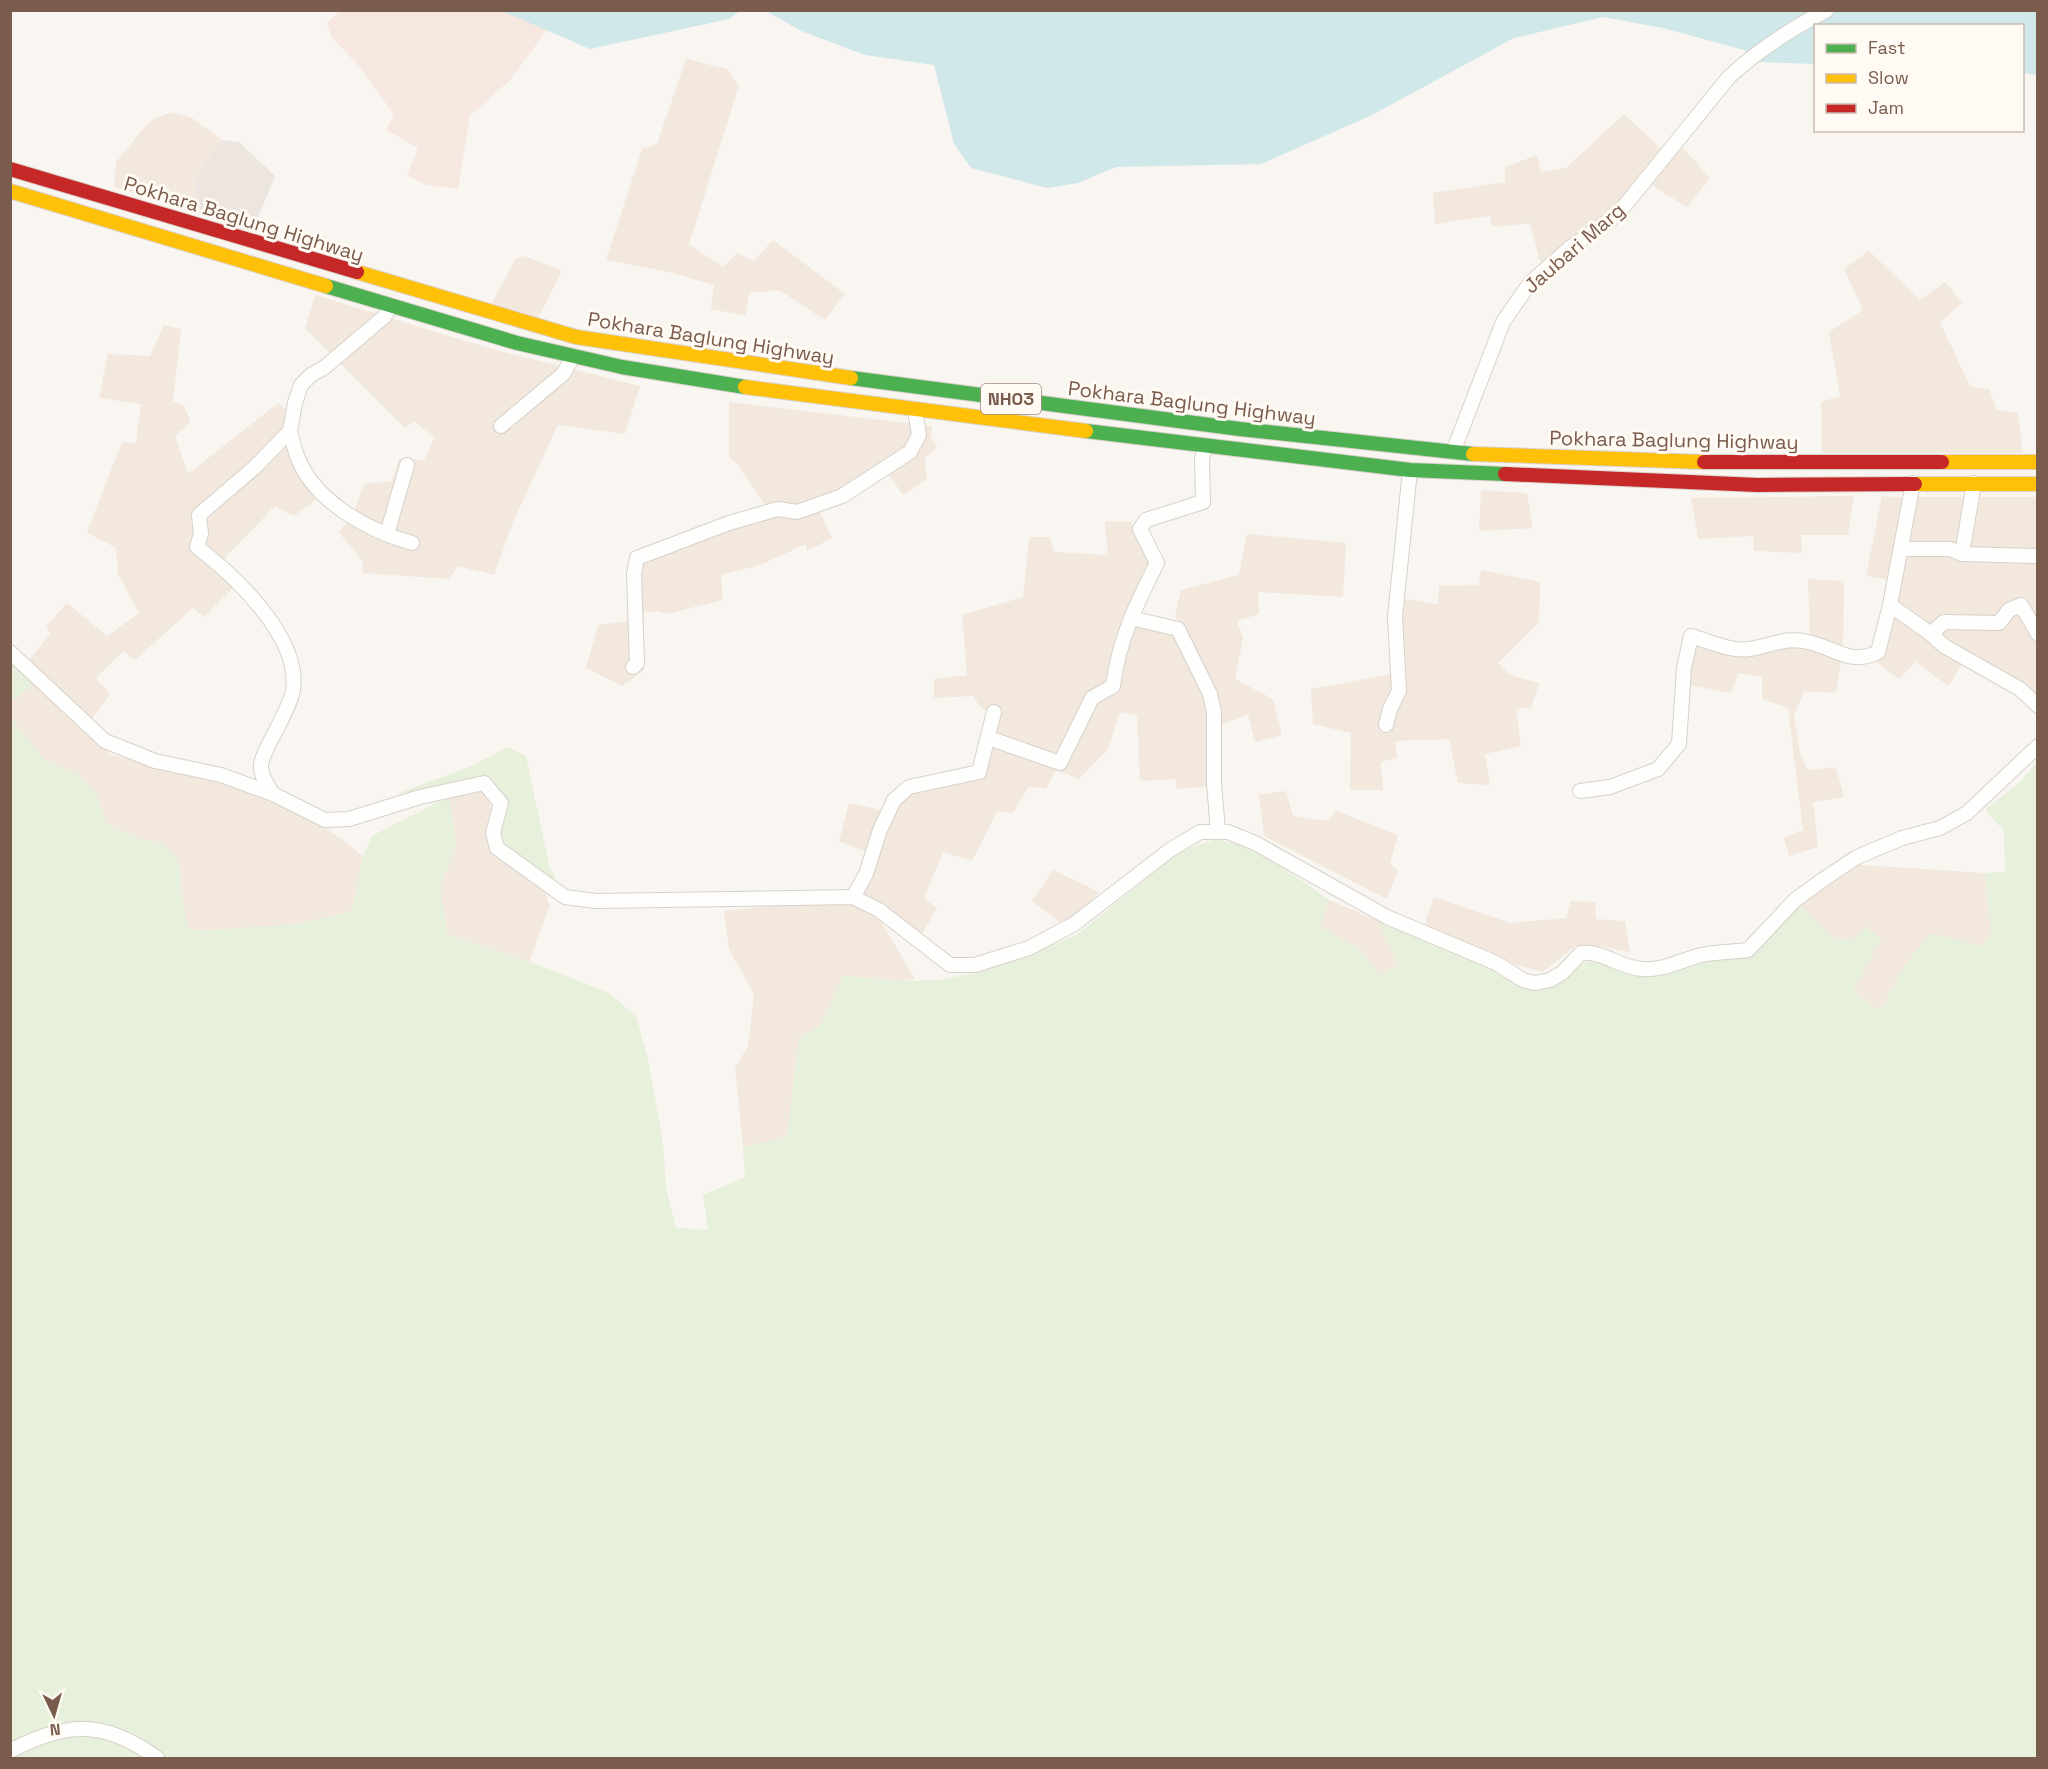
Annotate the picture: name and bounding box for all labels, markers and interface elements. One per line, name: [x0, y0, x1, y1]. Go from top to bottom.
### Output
legend: [1814, 24, 2024, 132]
text: Fast: [1868, 36, 1905, 59]
text: Slow: [1868, 66, 1909, 89]
text: Jam: [1868, 96, 1904, 119]
street label: Pokhara Baglung Highway: [121, 170, 367, 268]
street label: Jaubari Marg: [1518, 197, 1630, 299]
street label: Pokhara Baglung Highway: [586, 306, 836, 370]
street label: Pokhara Baglung Highway: [1067, 375, 1317, 431]
road number: NH03: [981, 384, 1041, 414]
street label: Pokhara Baglung Highway: [1549, 425, 1799, 455]
north arrow: [24, 1685, 84, 1745]
text: N: [49, 1719, 62, 1740]

